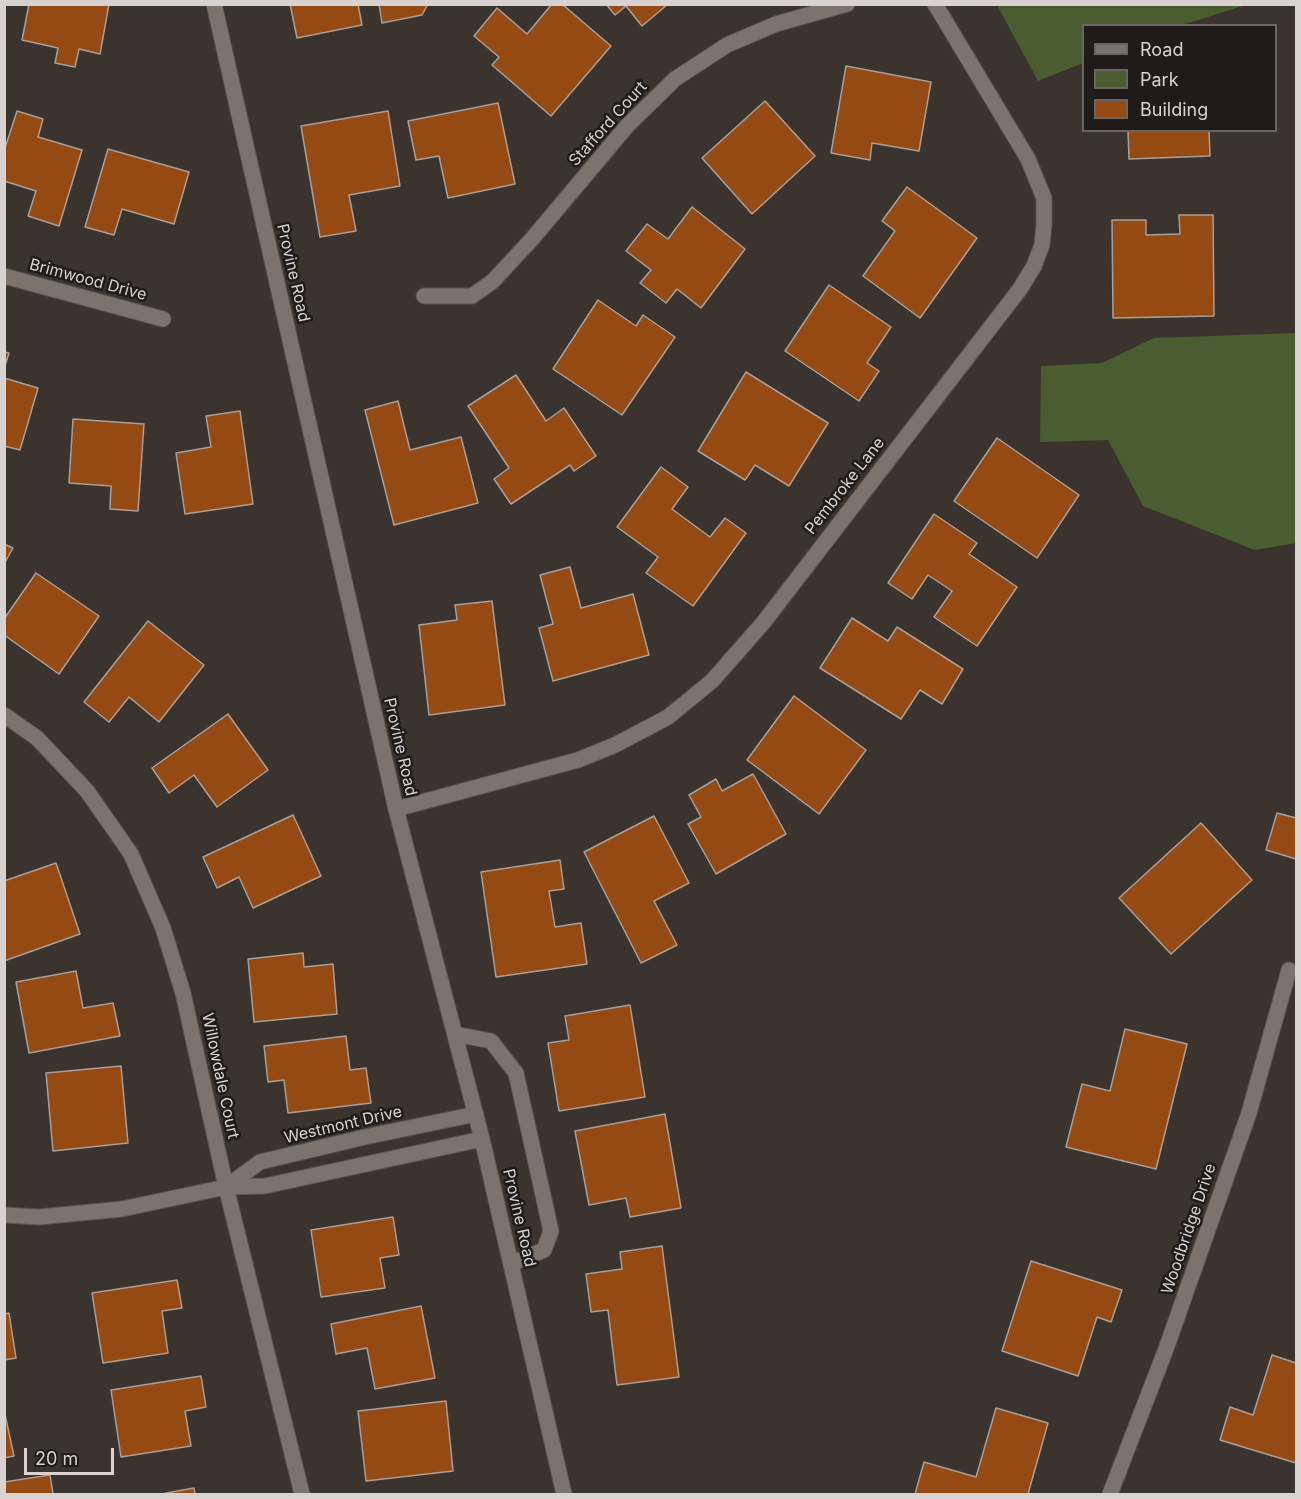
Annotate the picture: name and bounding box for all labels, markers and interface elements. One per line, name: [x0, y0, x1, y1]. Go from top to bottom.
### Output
legend: [1082, 24, 1277, 132]
text: Road: [1140, 39, 1183, 60]
text: Park: [1140, 69, 1179, 90]
street label: Stafford Court: [565, 78, 651, 170]
text: Building: [1140, 99, 1208, 120]
street label: Provine Road: [272, 222, 314, 324]
street label: Brimwood Drive: [27, 255, 149, 305]
street label: Pembroke Lane: [801, 434, 889, 538]
street label: Provine Road: [379, 696, 421, 798]
street label: Willowdale Court: [197, 1011, 243, 1141]
street label: Westmont Drive: [282, 1102, 404, 1148]
street label: Woodbridge Drive: [1158, 1161, 1220, 1297]
street label: Provine Road: [498, 1167, 540, 1269]
scale bar: [27, 1436, 117, 1474]
text: 20 m: [35, 1448, 78, 1469]

